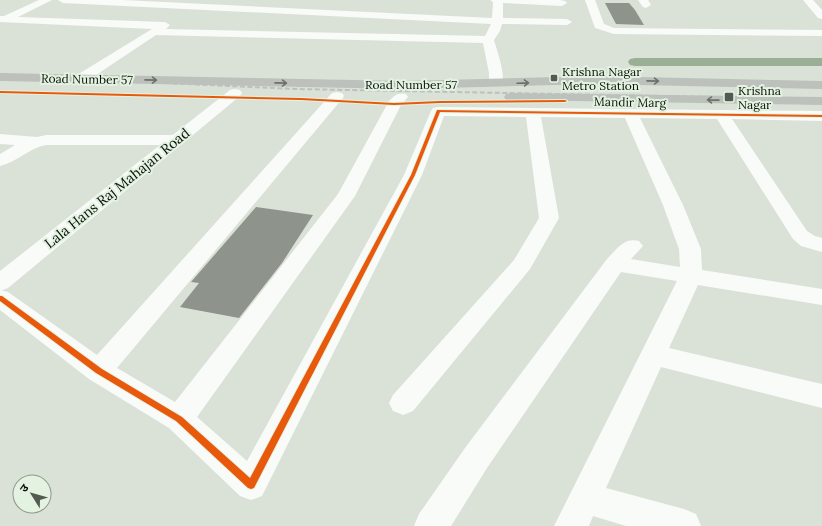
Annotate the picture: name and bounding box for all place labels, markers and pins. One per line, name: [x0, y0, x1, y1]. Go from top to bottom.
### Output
place label: Krishna Nagar Metro Station: [562, 64, 642, 93]
marker: Krishna Nagar Metro Station: [549, 73, 559, 83]
place label: Krishna Nagar: [738, 83, 781, 112]
marker: Krishna Nagar: [723, 91, 735, 103]

